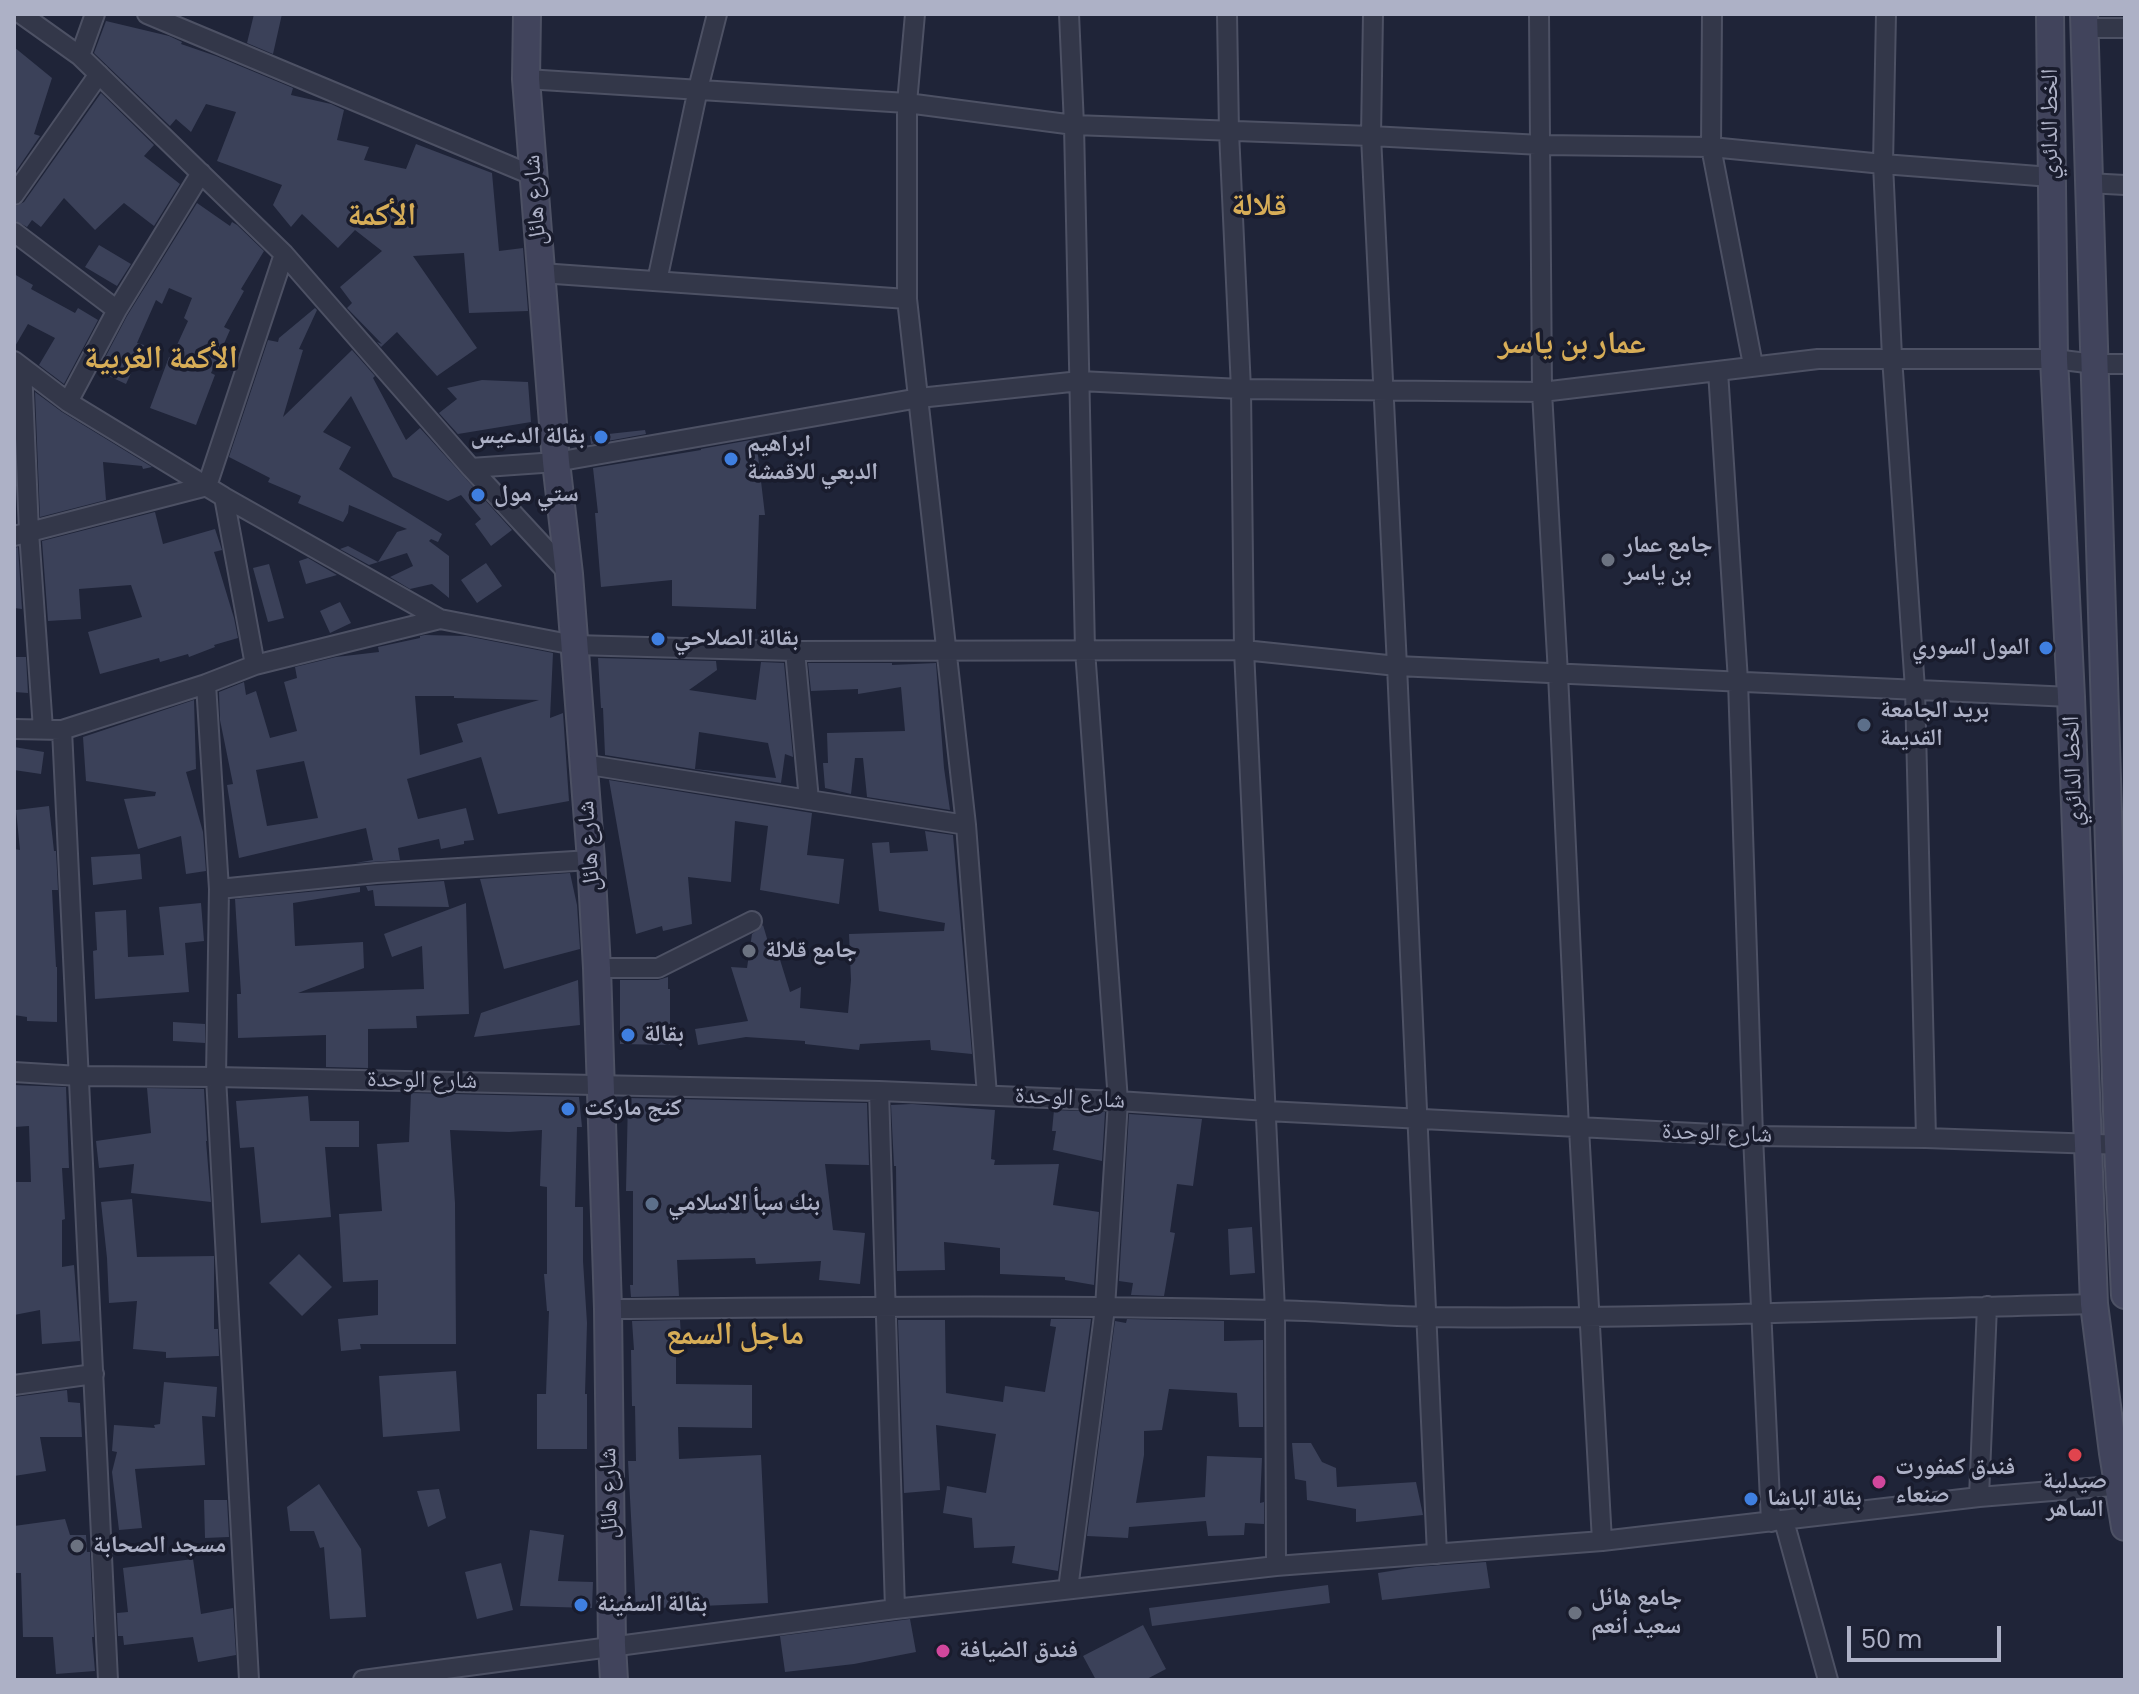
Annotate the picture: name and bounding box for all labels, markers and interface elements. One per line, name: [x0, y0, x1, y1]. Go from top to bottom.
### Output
street label: الخط الدائري: [2037, 69, 2065, 179]
street label: شارع هائل: [518, 154, 554, 246]
district label: قلالة: [1231, 188, 1287, 226]
district label: الأكمة: [348, 198, 416, 236]
district label: عمار بن ياسر: [1498, 326, 1646, 364]
district label: الأكمة الغربية: [84, 341, 238, 379]
place label: بقالة الدعيس: [470, 423, 585, 451]
marker: بقالة الدعيس: [592, 428, 610, 446]
place label: ابراهيم الدبعي للاقمشة: [747, 431, 878, 487]
marker: ابراهيم الدبعي للاقمشة: [722, 450, 740, 468]
place label: ستي مول: [494, 481, 579, 509]
marker: ستي مول: [469, 486, 487, 504]
place label: جامع عمار بن ياسر: [1624, 532, 1713, 588]
marker: جامع عمار بن ياسر: [1599, 551, 1617, 569]
place label: بقالة الصلاحي: [674, 625, 798, 653]
marker: بقالة الصلاحي: [649, 630, 667, 648]
place label: المول السوري: [1912, 634, 2030, 662]
marker: المول السوري: [2037, 639, 2055, 657]
place label: بريد الجامعة القديمة: [1880, 697, 1989, 753]
street label: الخط الدائري: [2058, 715, 2090, 827]
marker: بريد الجامعة القديمة: [1855, 716, 1873, 734]
street label: شارع هائل: [572, 800, 608, 892]
place label: جامع قلالة: [765, 937, 857, 965]
marker: جامع قلالة: [740, 942, 758, 960]
place label: بقالة: [644, 1021, 684, 1049]
marker: بقالة: [619, 1026, 637, 1044]
street label: شارع الوحدة: [367, 1066, 477, 1096]
street label: شارع الوحدة: [1014, 1082, 1126, 1116]
place label: كنج ماركت: [584, 1095, 682, 1123]
marker: كنج ماركت: [559, 1100, 577, 1118]
street label: شارع الوحدة: [1661, 1118, 1773, 1150]
place label: بنك سبأ الاسلامي: [668, 1190, 820, 1218]
marker: بنك سبأ الاسلامي: [643, 1195, 661, 1213]
district label: ماجل السمع: [666, 1317, 804, 1355]
marker: صيدلية الساهر: [2066, 1446, 2084, 1464]
street label: شارع هائل: [595, 1447, 625, 1539]
place label: فندق كمفورت صنعاء: [1895, 1454, 2015, 1510]
place label: صيدلية الساهر: [2043, 1468, 2107, 1524]
marker: فندق كمفورت صنعاء: [1870, 1473, 1888, 1491]
place label: بقالة الباشا: [1767, 1485, 1862, 1513]
marker: بقالة الباشا: [1742, 1490, 1760, 1508]
place label: مسجد الصحابة: [93, 1532, 226, 1560]
marker: مسجد الصحابة: [68, 1537, 86, 1555]
place label: جامع هائل سعيد أنعم: [1591, 1585, 1682, 1641]
place label: بقالة السفينة: [597, 1591, 707, 1619]
marker: بقالة السفينة: [572, 1596, 590, 1614]
marker: جامع هائل سعيد أنعم: [1566, 1604, 1584, 1622]
scale bar: [1851, 1610, 2005, 1660]
text: 50 m: [1861, 1623, 1922, 1656]
place label: فندق الضيافة: [959, 1637, 1078, 1665]
marker: فندق الضيافة: [934, 1642, 952, 1660]

